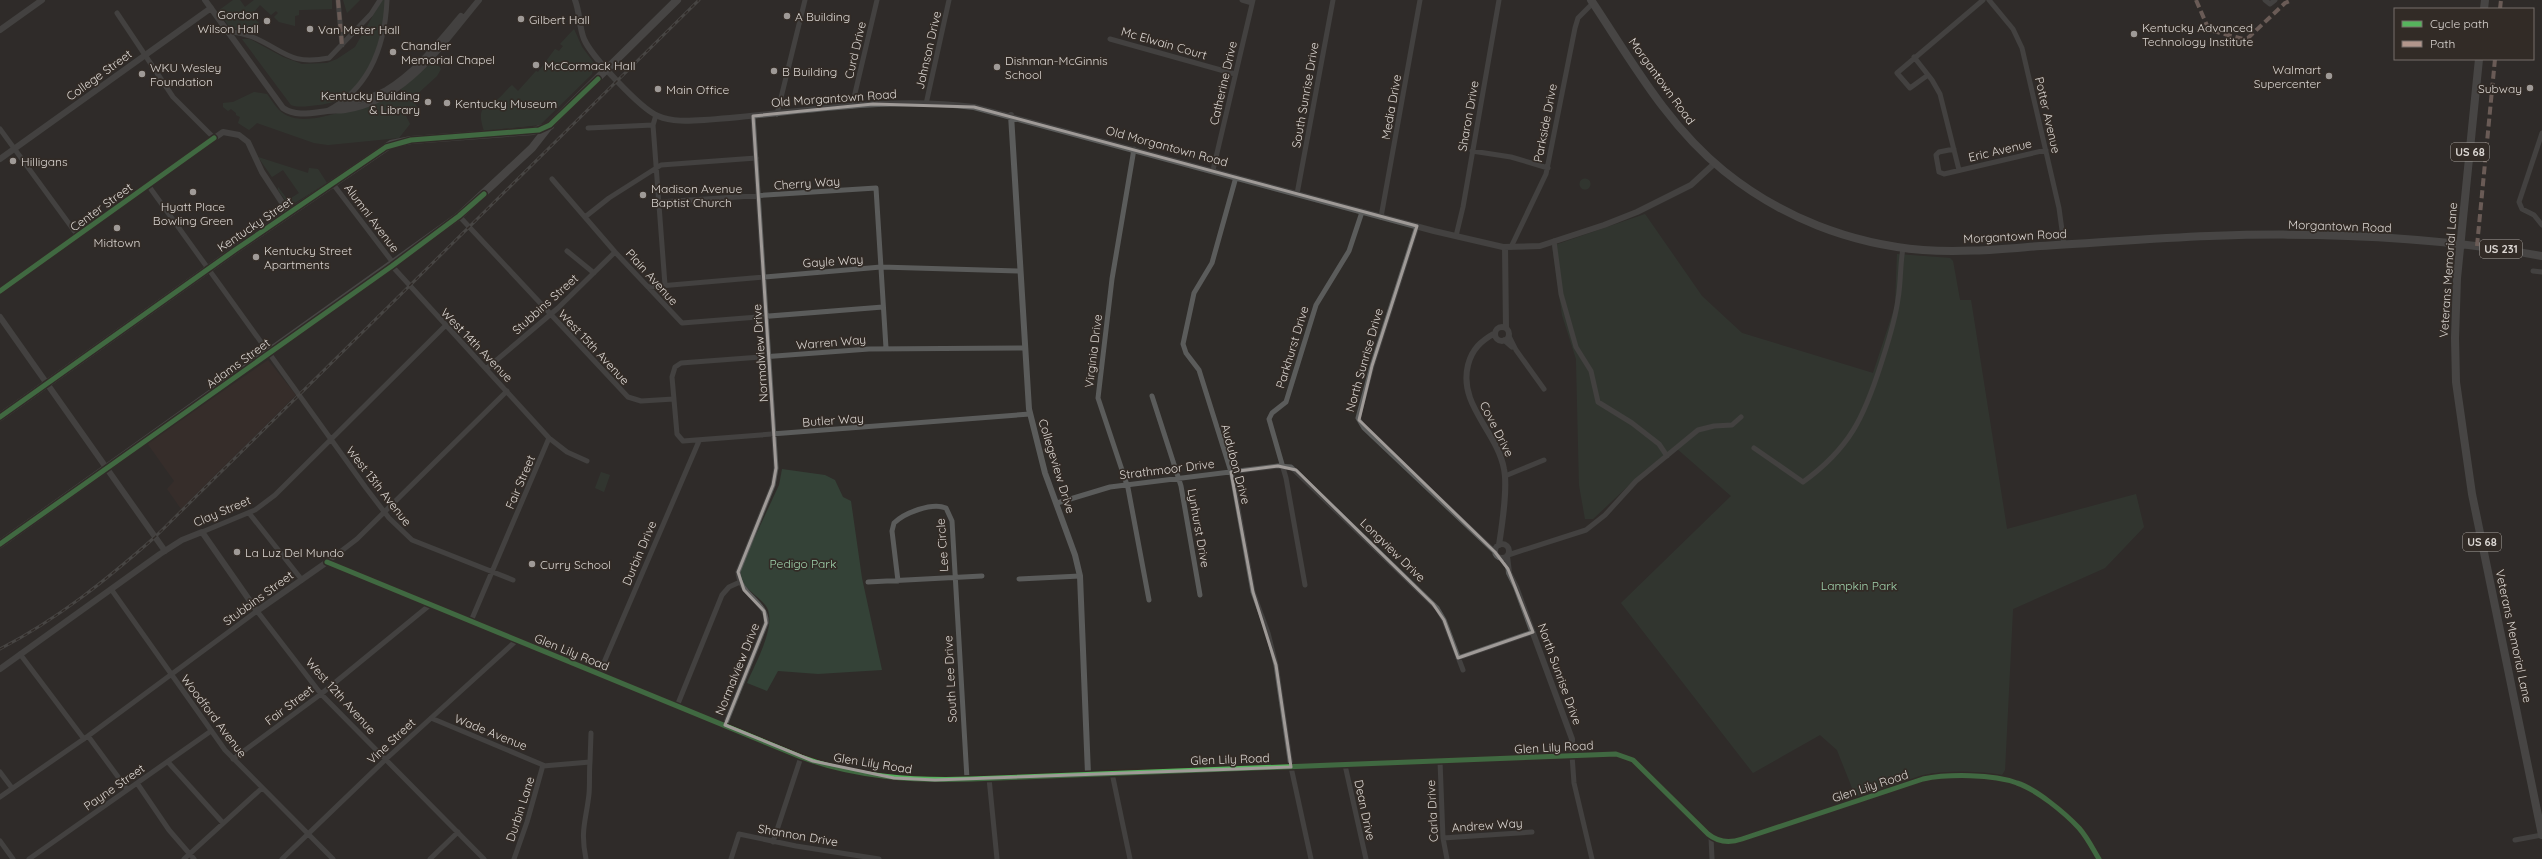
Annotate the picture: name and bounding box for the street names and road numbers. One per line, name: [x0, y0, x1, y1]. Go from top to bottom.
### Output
street label: Johnson Drive: [912, 9, 944, 91]
street label: Curd Drive: [841, 20, 869, 80]
street label: Mc Elwain Court: [1119, 24, 1209, 62]
street label: Morgantown Road: [1626, 35, 1698, 127]
street label: Catherine Drive: [1206, 39, 1240, 127]
street label: South Sunrise Drive: [1288, 41, 1322, 149]
street label: College Street: [63, 46, 135, 104]
street label: Media Drive: [1378, 73, 1404, 141]
street label: Potter Avenue: [2032, 75, 2064, 155]
street label: Sharon Drive: [1454, 79, 1482, 153]
street label: Parkside Drive: [1530, 82, 1560, 164]
street label: Old Morgantown Road: [771, 86, 897, 110]
street label: Old Morgantown Road: [1104, 122, 1230, 170]
street label: Eric Avenue: [1967, 135, 2033, 165]
road number: US 68: [2451, 143, 2489, 161]
street label: Cherry Way: [773, 173, 841, 193]
street label: Center Street: [67, 179, 135, 235]
street label: Alumni Avenue: [341, 181, 403, 255]
street label: Kentucky Street: [214, 193, 296, 255]
street label: Veterans Memorial Lane: [2436, 202, 2460, 338]
street label: Morgantown Road: [2288, 217, 2392, 235]
street label: Morgantown Road: [1963, 226, 2067, 246]
road number: US 231: [2480, 240, 2522, 258]
street label: Plain Avenue: [623, 246, 681, 309]
street label: Gayle Way: [802, 251, 864, 271]
street label: Stubbins Street: [509, 271, 581, 337]
street label: Normalview Drive: [749, 303, 771, 402]
street label: Parkhurst Drive: [1272, 304, 1312, 390]
street label: West 14th Avenue: [438, 305, 516, 385]
street label: West 15th Avenue: [555, 306, 633, 388]
street label: North Sunrise Drive: [1342, 306, 1386, 414]
street label: Virginia Drive: [1081, 313, 1105, 389]
street label: Warren Way: [795, 331, 867, 353]
street label: Adams Street: [203, 335, 273, 391]
street label: Cove Drive: [1477, 399, 1517, 459]
street label: Butler Way: [802, 410, 864, 430]
street label: Collegeview Drive: [1035, 417, 1079, 515]
street label: Audubon Drive: [1218, 422, 1254, 506]
street label: West 13th Avenue: [343, 443, 415, 529]
street label: Fair Street: [502, 453, 538, 511]
street label: Strathmoor Drive: [1119, 456, 1216, 482]
street label: Lynhurst Drive: [1185, 487, 1213, 569]
street label: Clay Street: [191, 492, 253, 530]
street label: Longview Drive: [1357, 515, 1429, 585]
street label: Durbin Drive: [619, 518, 659, 588]
street label: Lee Circle: [933, 518, 951, 572]
road number: US 68: [2463, 533, 2501, 551]
street label: Stubbins Street: [220, 567, 296, 629]
street label: Veterans Memorial Lane: [2493, 568, 2535, 704]
street label: Normalview Drive: [712, 620, 762, 717]
street label: North Sunrise Drive: [1535, 621, 1585, 727]
street label: Glen Lily Road: [532, 630, 612, 674]
street label: South Lee Drive: [940, 635, 960, 723]
street label: West 12th Avenue: [303, 655, 379, 737]
street label: Woodford Avenue: [178, 671, 250, 761]
street label: Fair Street: [262, 682, 316, 728]
street label: Wade Avenue: [452, 711, 530, 753]
street label: Vine Street: [364, 715, 418, 767]
street label: Glen Lily Road: [1514, 737, 1594, 757]
street label: Glen Lily Road: [833, 749, 913, 777]
street label: Glen Lily Road: [1190, 750, 1270, 768]
street label: Payne Street: [81, 761, 147, 813]
street label: Glen Lily Road: [1830, 767, 1910, 805]
street label: Durbin Lane: [502, 774, 538, 843]
street label: Dean Drive: [1351, 778, 1379, 842]
street label: Carla Drive: [1423, 779, 1441, 842]
street label: Andrew Way: [1451, 815, 1523, 835]
street label: Shannon Drive: [757, 821, 839, 849]

